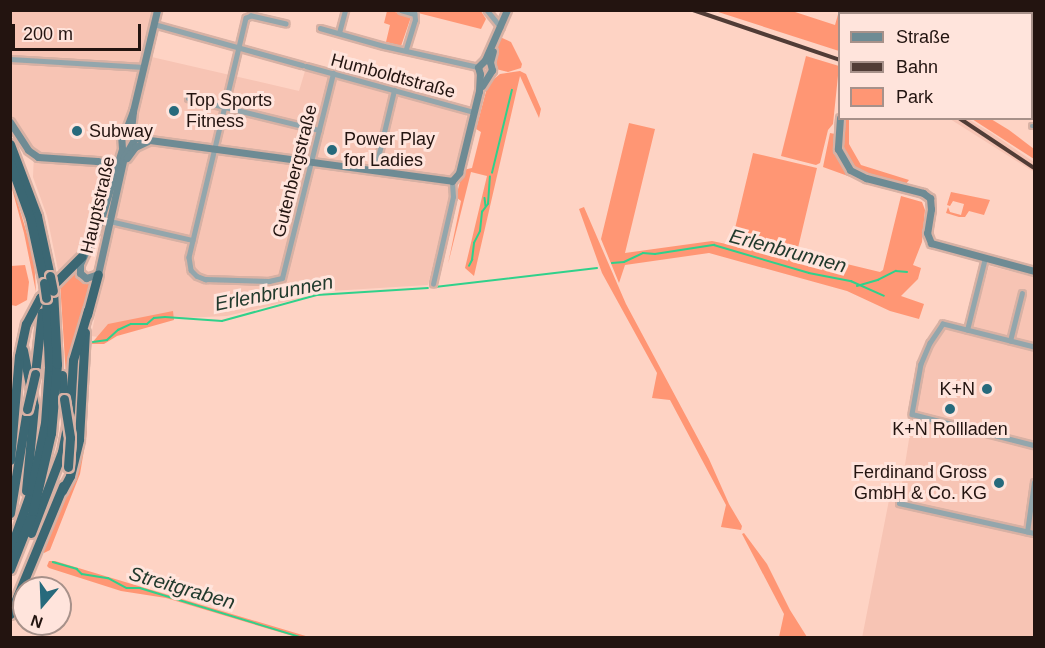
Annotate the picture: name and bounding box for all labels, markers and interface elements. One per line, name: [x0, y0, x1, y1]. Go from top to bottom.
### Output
scale bar: [15, 12, 144, 50]
legend: [838, 12, 1033, 120]
text: 200 m: [23, 24, 73, 44]
text: Straße: [896, 27, 950, 47]
street label: Humboldtstraße: [328, 49, 458, 103]
text: Bahn: [896, 57, 938, 77]
text: Park: [896, 87, 933, 107]
place label: Top Sports Fitness: [186, 90, 272, 132]
street label: Gutenbergstraße: [268, 102, 322, 240]
marker: Top Sports Fitness: [167, 104, 181, 118]
place label: Subway: [89, 120, 153, 142]
marker: Subway: [70, 124, 84, 138]
place label: Power Play for Ladies: [344, 129, 435, 172]
marker: Power Play for Ladies: [325, 143, 339, 157]
street label: Hauptstraße: [76, 154, 120, 256]
water label: Erlenbrunnen: [727, 224, 849, 278]
water label: Erlenbrunnen: [213, 270, 335, 316]
place label: K+N: [939, 378, 975, 400]
marker: K+N: [980, 382, 994, 396]
marker: K+N Rollladen: [943, 402, 957, 416]
place label: K+N Rollladen: [892, 418, 1008, 440]
place label: Ferdinand Gross GmbH & Co. KG: [853, 462, 987, 504]
marker: Ferdinand Gross GmbH & Co. KG: [992, 476, 1006, 490]
water label: Streitgraben: [126, 561, 238, 615]
north arrow: [12, 576, 72, 636]
text: N: [28, 612, 45, 632]

